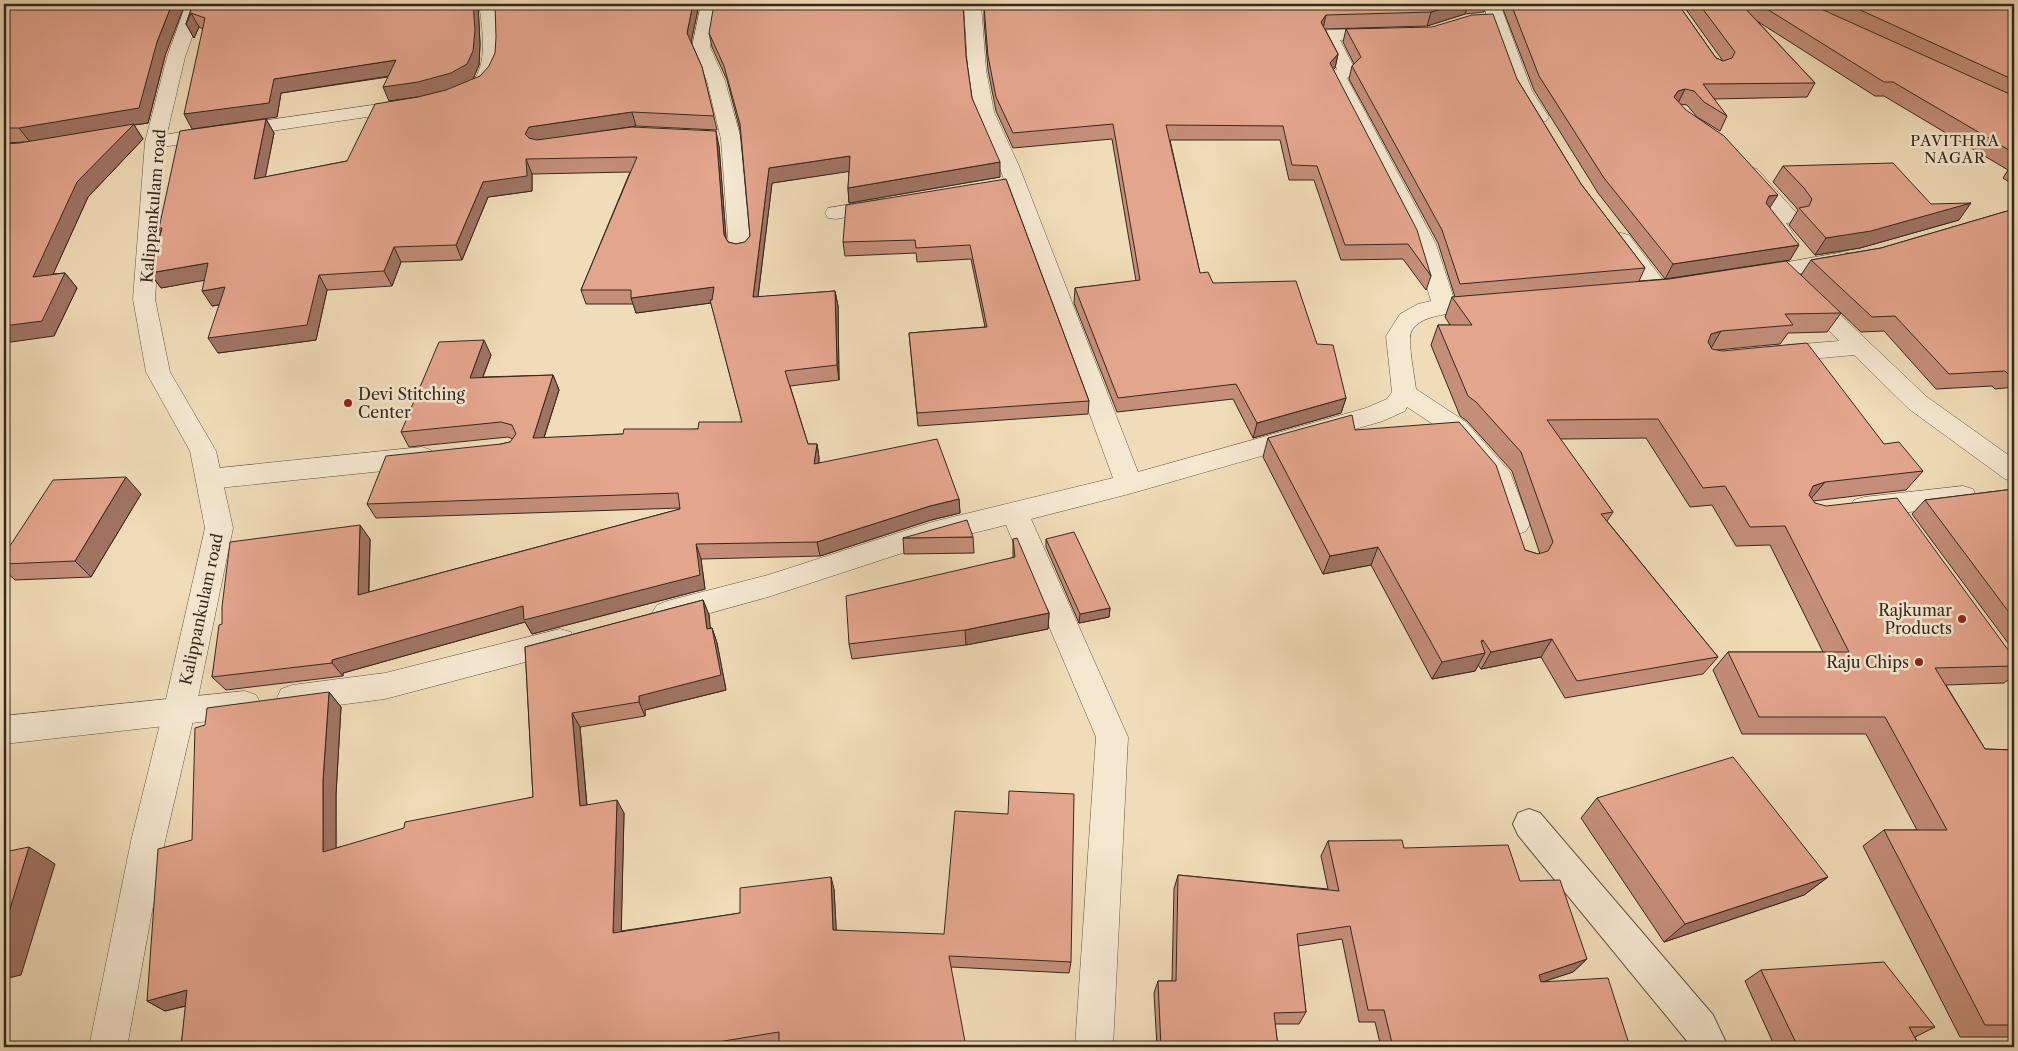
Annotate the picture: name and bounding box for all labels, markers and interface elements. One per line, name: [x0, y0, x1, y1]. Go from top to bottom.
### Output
street label: Kalippankulam road: [136, 128, 170, 284]
district label: PAVITHRA NAGAR: [1910, 131, 2000, 167]
place label: Devi Stitching Center: [358, 384, 465, 422]
marker: Devi Stitching Center: [342, 397, 354, 409]
street label: Kalippankulam road: [175, 531, 227, 687]
place label: Rajkumar Products: [1878, 600, 1952, 638]
marker: Rajkumar Products: [1956, 613, 1968, 625]
place label: Raju Chips: [1826, 652, 1909, 672]
marker: Raju Chips: [1913, 656, 1925, 668]

